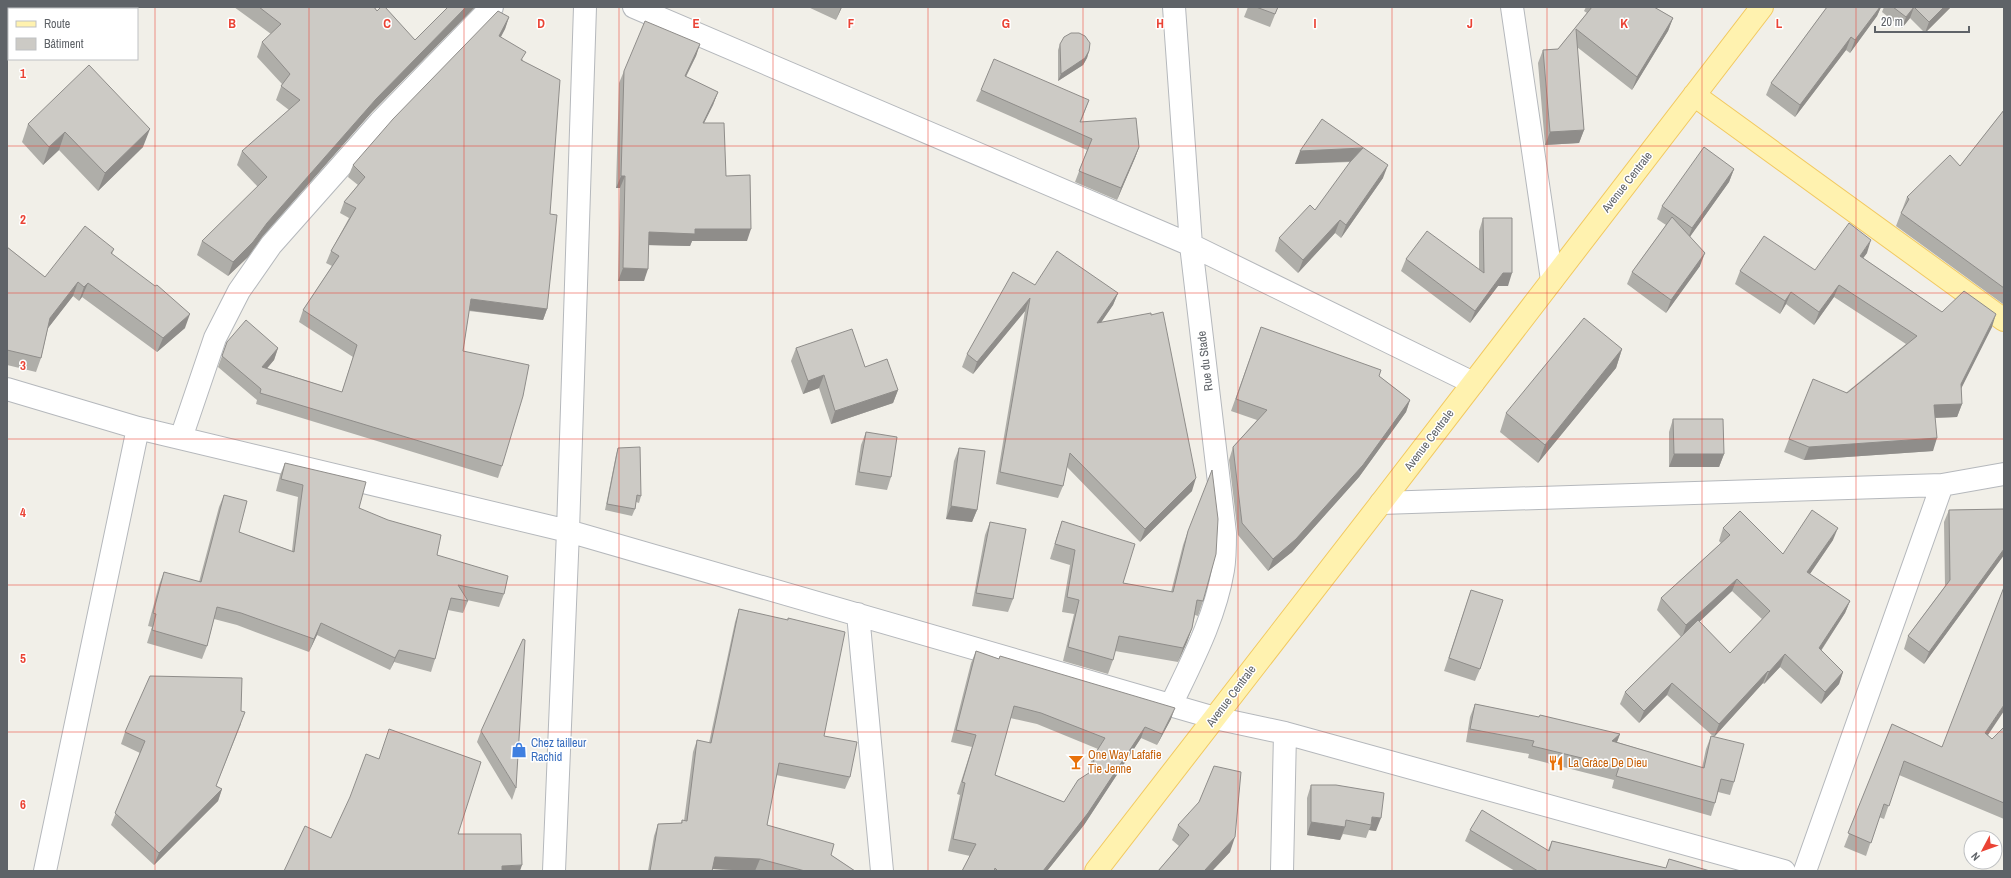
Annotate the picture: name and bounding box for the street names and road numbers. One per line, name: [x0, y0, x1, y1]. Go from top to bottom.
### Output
street label: Avenue Centrale: [1598, 148, 1656, 217]
street label: Rue du Stade: [1193, 330, 1217, 392]
street label: Avenue Centrale: [1400, 406, 1457, 475]
street label: Avenue Centrale: [1202, 662, 1259, 731]

